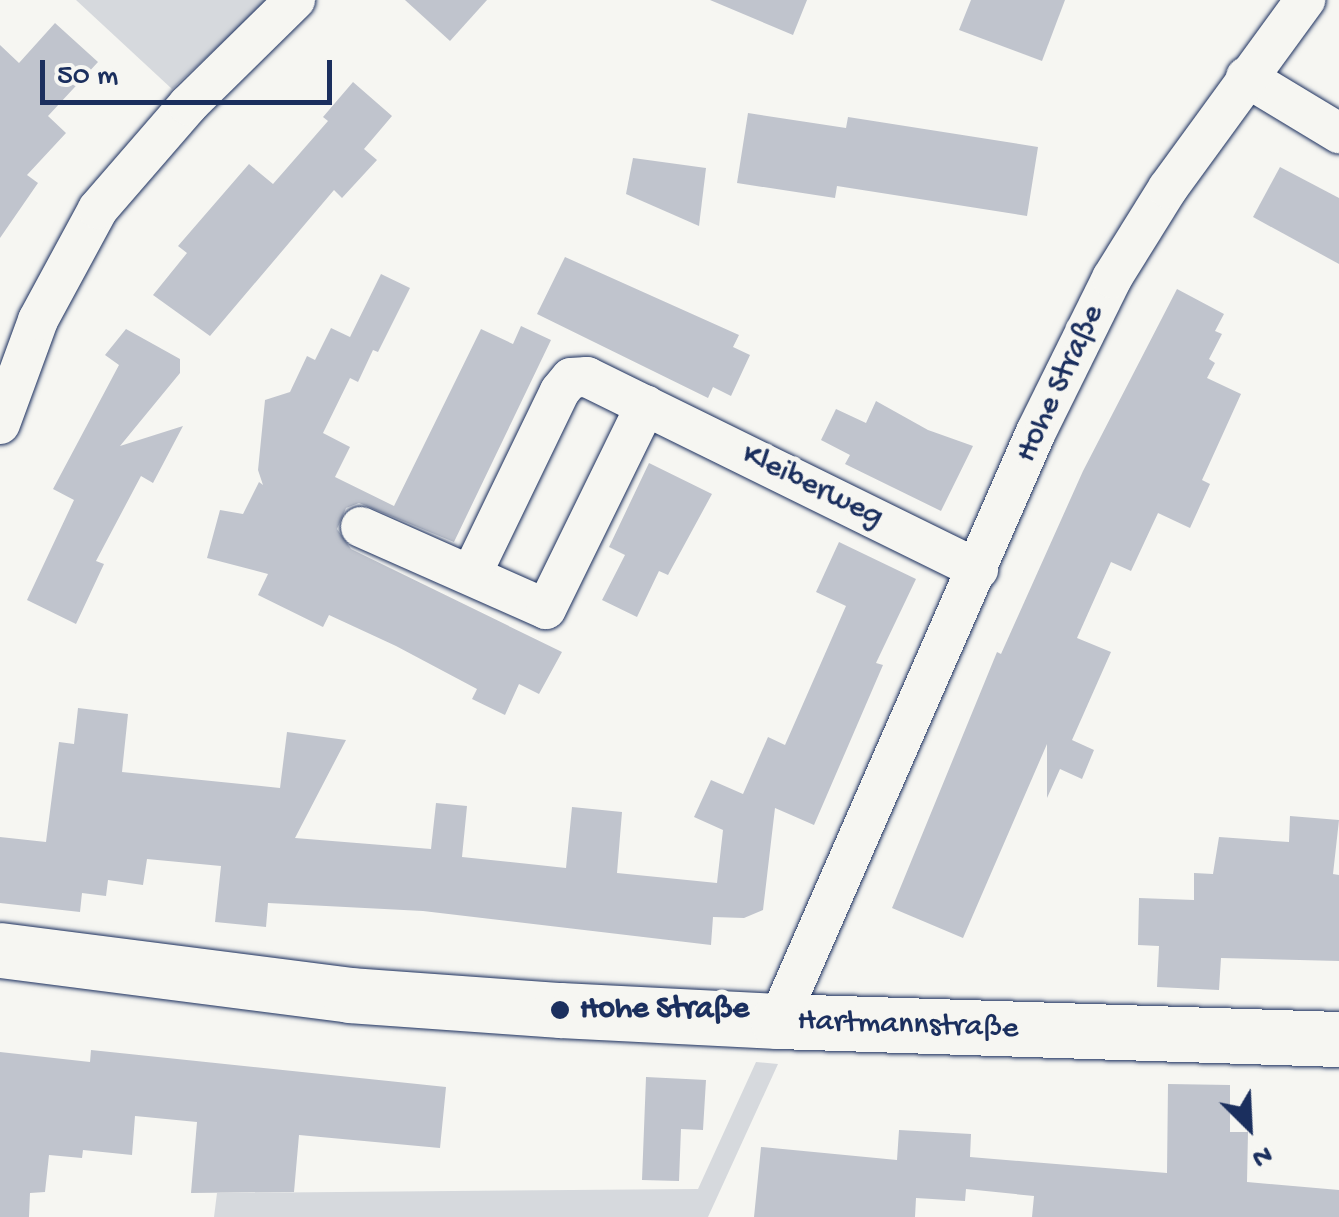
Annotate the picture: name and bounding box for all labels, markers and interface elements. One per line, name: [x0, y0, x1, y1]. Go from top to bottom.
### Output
scale bar: [45, 40, 338, 102]
text: 50 m: [57, 60, 118, 95]
street label: Hohe Straße: [1008, 299, 1114, 469]
street label: Kleiberweg: [735, 436, 889, 538]
place label: Hohe Straße: [580, 991, 749, 1029]
marker: Hohe Straße: [549, 999, 571, 1021]
street label: Hartmannstraße: [797, 1003, 1019, 1049]
north arrow: [1199, 1077, 1299, 1177]
text: N: [1246, 1136, 1276, 1174]

